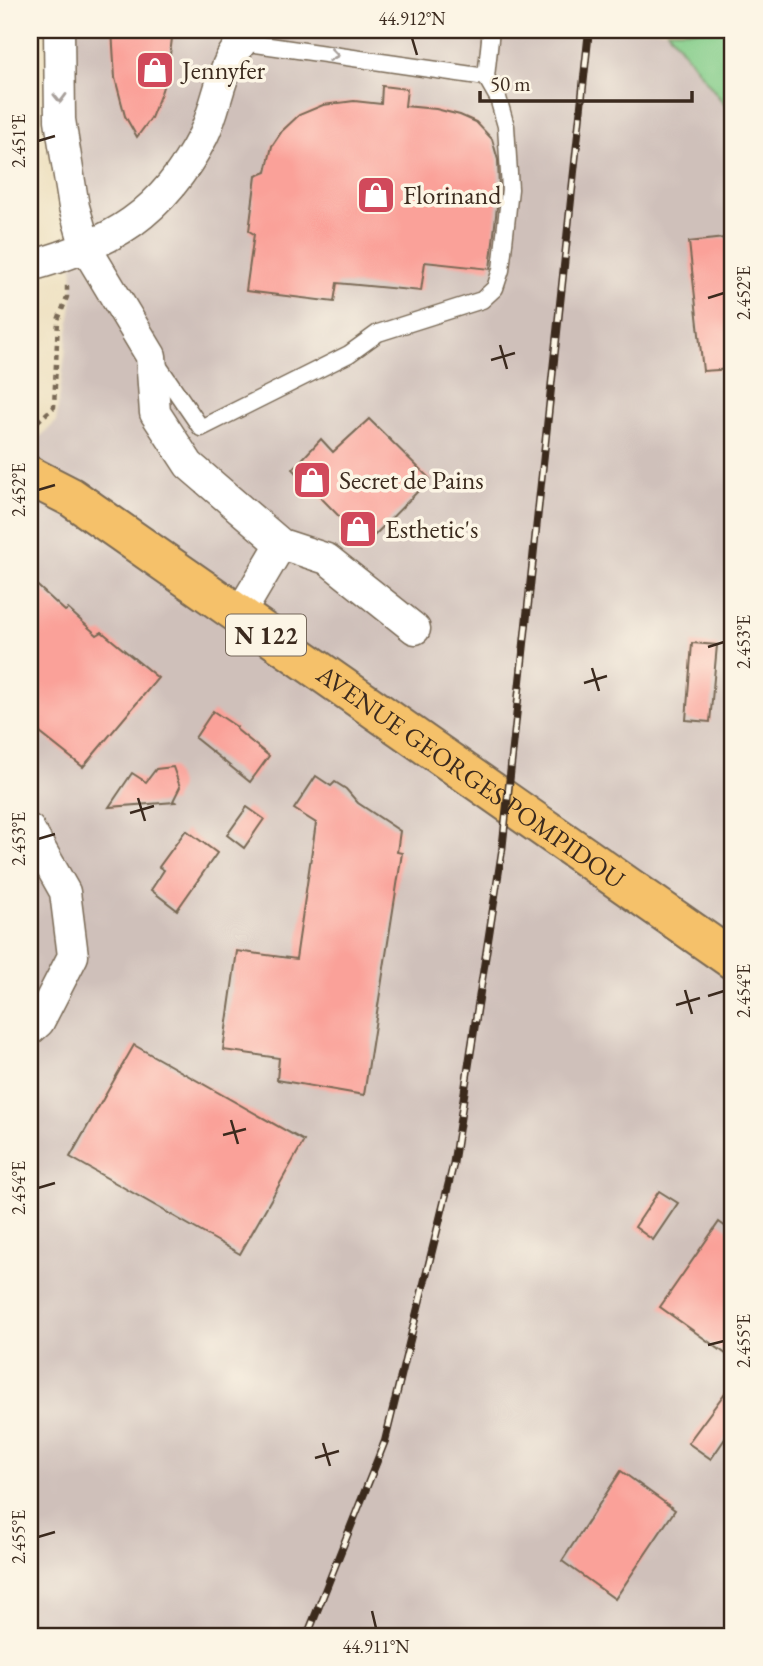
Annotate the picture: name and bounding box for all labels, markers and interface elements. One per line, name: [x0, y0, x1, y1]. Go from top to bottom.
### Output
text: 44.912°N: [379, 7, 446, 30]
one-way arrow: [328, 48, 340, 63]
shop icon: Jennyfer: [134, 49, 176, 91]
place label: Jennyfer: [180, 53, 266, 87]
scale bar: [480, 60, 691, 104]
text: 50 m: [490, 70, 531, 97]
one-way arrow: [52, 93, 68, 104]
text: 2.451°E: [7, 114, 30, 168]
shop icon: Florinand: [355, 174, 397, 216]
place label: Florinand: [403, 178, 502, 212]
text: 2.452°E: [732, 266, 755, 320]
shop icon: Secret de Pains: [291, 459, 333, 501]
text: 2.452°E: [7, 463, 30, 517]
place label: Secret de Pains: [339, 463, 484, 497]
shop icon: Esthetic's: [337, 508, 379, 550]
place label: Esthetic's: [385, 512, 478, 546]
road number: N 122: [226, 614, 306, 656]
text: 2.453°E: [732, 615, 755, 669]
street label: AVENUE GEORGES POMPIDOU: [309, 657, 632, 896]
text: 2.453°E: [7, 812, 30, 866]
text: 2.454°E: [732, 964, 755, 1018]
text: 2.454°E: [7, 1161, 30, 1215]
text: 2.455°E: [732, 1314, 755, 1368]
text: 2.455°E: [7, 1510, 30, 1564]
text: 44.911°N: [343, 1635, 410, 1658]

